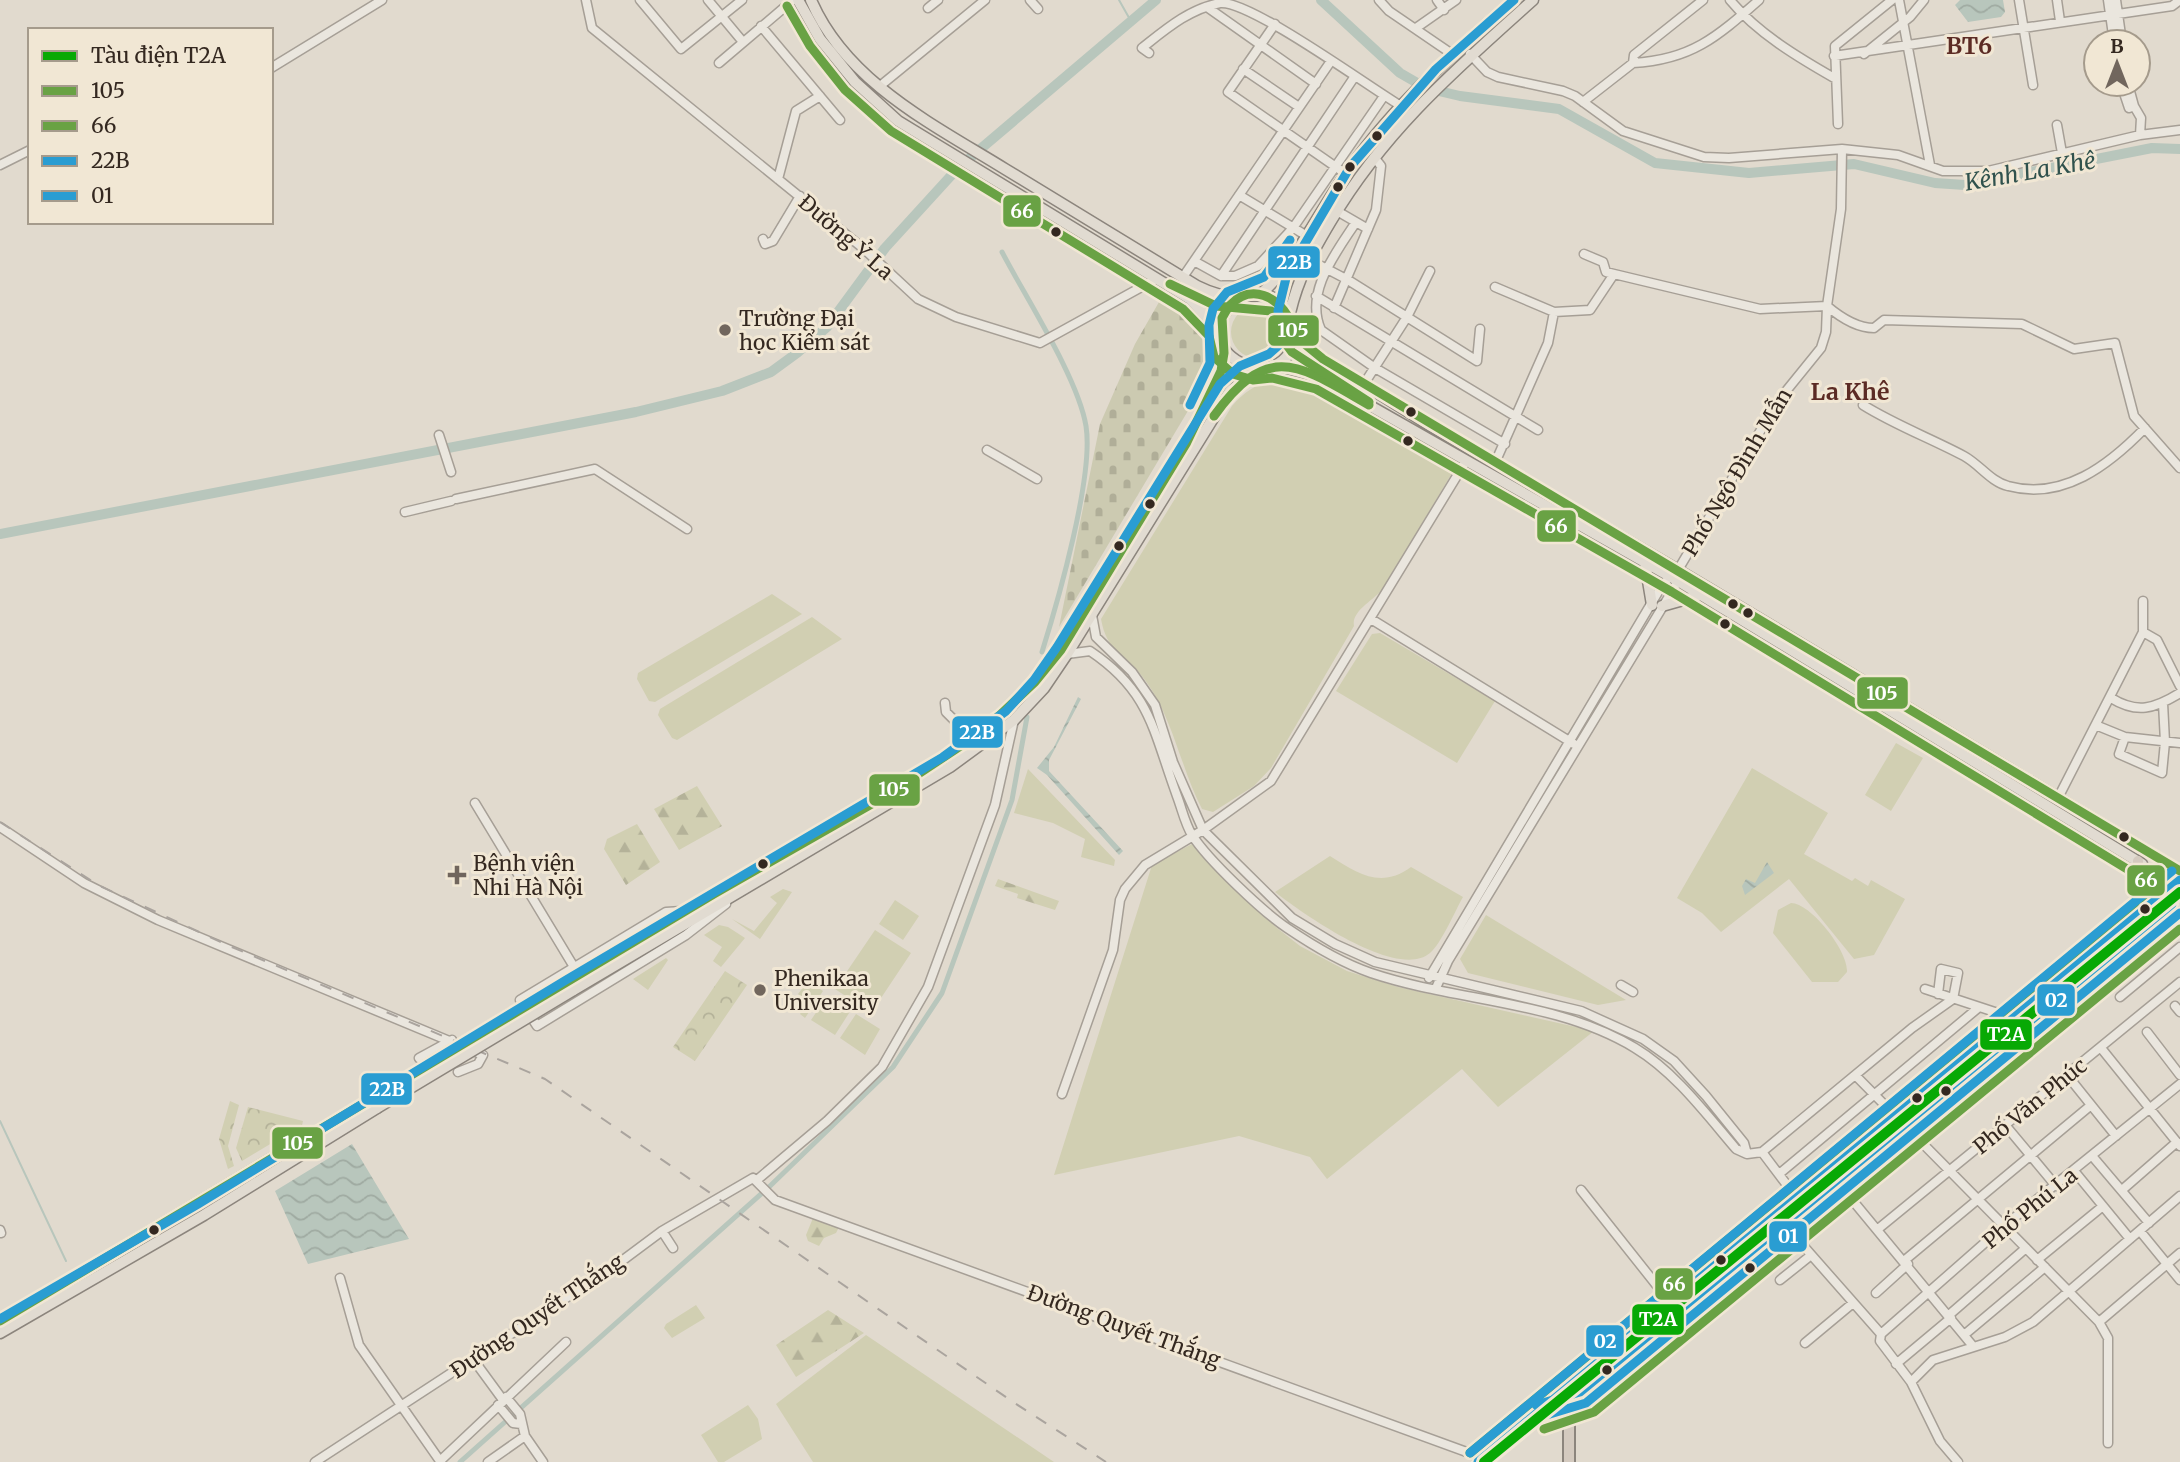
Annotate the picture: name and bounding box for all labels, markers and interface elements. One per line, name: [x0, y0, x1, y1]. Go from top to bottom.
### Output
legend: [28, 28, 273, 224]
north arrow: [2082, 28, 2152, 98]
district label: BT6: [1946, 31, 1992, 60]
text: B: [2110, 34, 2124, 58]
text: Tàu điện T2A: [91, 42, 226, 69]
text: 105: [91, 77, 125, 104]
text: 66: [91, 112, 116, 139]
unlabelled marker: [1370, 129, 1384, 143]
water label: Kênh La Khê: [1961, 145, 2098, 197]
text: 22B: [91, 147, 129, 174]
unlabelled marker: [1343, 160, 1357, 174]
unlabelled marker: [1331, 180, 1345, 194]
text: 01: [91, 182, 113, 209]
street label: Đường Ỷ La: [793, 187, 900, 285]
line badge: 66: [1002, 194, 1042, 228]
text: 66: [1010, 199, 1034, 223]
unlabelled marker: [1049, 225, 1063, 239]
line badge: 22B: [1267, 245, 1321, 279]
text: 22B: [1276, 250, 1312, 274]
place label: Trường Đại học Kiểm sát: [739, 305, 870, 356]
line badge: 105: [1267, 314, 1320, 347]
text: 105: [1277, 318, 1309, 342]
marker: Trường Đại học Kiểm sát: [717, 322, 733, 338]
district label: La Khê: [1811, 377, 1889, 406]
street label: Phố Ngô Đình Mẫn: [1675, 383, 1798, 561]
unlabelled marker: [1404, 405, 1418, 419]
unlabelled marker: [1401, 434, 1415, 448]
unlabelled marker: [1143, 497, 1157, 511]
line badge: 66: [1536, 509, 1577, 543]
text: 66: [1544, 514, 1568, 538]
unlabelled marker: [1112, 539, 1126, 553]
unlabelled marker: [1726, 597, 1740, 611]
unlabelled marker: [1741, 606, 1755, 620]
unlabelled marker: [1718, 617, 1732, 631]
line badge: 105: [1856, 676, 1909, 710]
text: 105: [1866, 681, 1898, 705]
line badge: 22B: [951, 715, 1004, 749]
text: 22B: [959, 720, 995, 744]
line badge: 105: [868, 773, 921, 807]
text: 105: [878, 777, 910, 801]
unlabelled marker: [2117, 830, 2131, 844]
place label: Bệnh viện Nhi Hà Nội: [473, 850, 583, 901]
unlabelled marker: [756, 857, 770, 871]
line badge: 66: [2126, 864, 2166, 897]
marker: Bệnh viện Nhi Hà Nội: [447, 865, 467, 885]
text: 66: [2134, 868, 2158, 892]
unlabelled marker: [2138, 902, 2152, 916]
place label: Phenikaa University: [774, 965, 879, 1016]
marker: Phenikaa University: [752, 982, 768, 998]
line badge: 02: [2036, 983, 2076, 1017]
text: 02: [2044, 988, 2068, 1012]
line badge: T2A: [1979, 1018, 2033, 1051]
text: T2A: [1987, 1022, 2026, 1046]
street label: Phố Văn Phúc: [1968, 1052, 2092, 1160]
line badge: 22B: [360, 1072, 413, 1106]
text: 22B: [369, 1077, 405, 1101]
unlabelled marker: [1939, 1084, 1953, 1098]
unlabelled marker: [1910, 1091, 1924, 1105]
line badge: 105: [271, 1126, 324, 1160]
text: 105: [282, 1131, 314, 1155]
street label: Phố Phú La: [1977, 1162, 2083, 1254]
line badge: 01: [1768, 1220, 1808, 1253]
unlabelled marker: [147, 1223, 161, 1237]
text: 01: [1778, 1224, 1799, 1248]
street label: Đường Quyết Thắng: [443, 1245, 629, 1384]
unlabelled marker: [1714, 1253, 1728, 1267]
unlabelled marker: [1743, 1261, 1757, 1275]
line badge: 66: [1654, 1267, 1694, 1301]
text: 66: [1662, 1272, 1686, 1296]
street label: Đường Quyết Thắng: [1024, 1276, 1226, 1374]
line badge: T2A: [1631, 1303, 1685, 1336]
text: T2A: [1639, 1307, 1678, 1331]
line badge: 02: [1585, 1324, 1625, 1358]
text: 02: [1593, 1329, 1617, 1353]
unlabelled marker: [1600, 1363, 1614, 1377]

